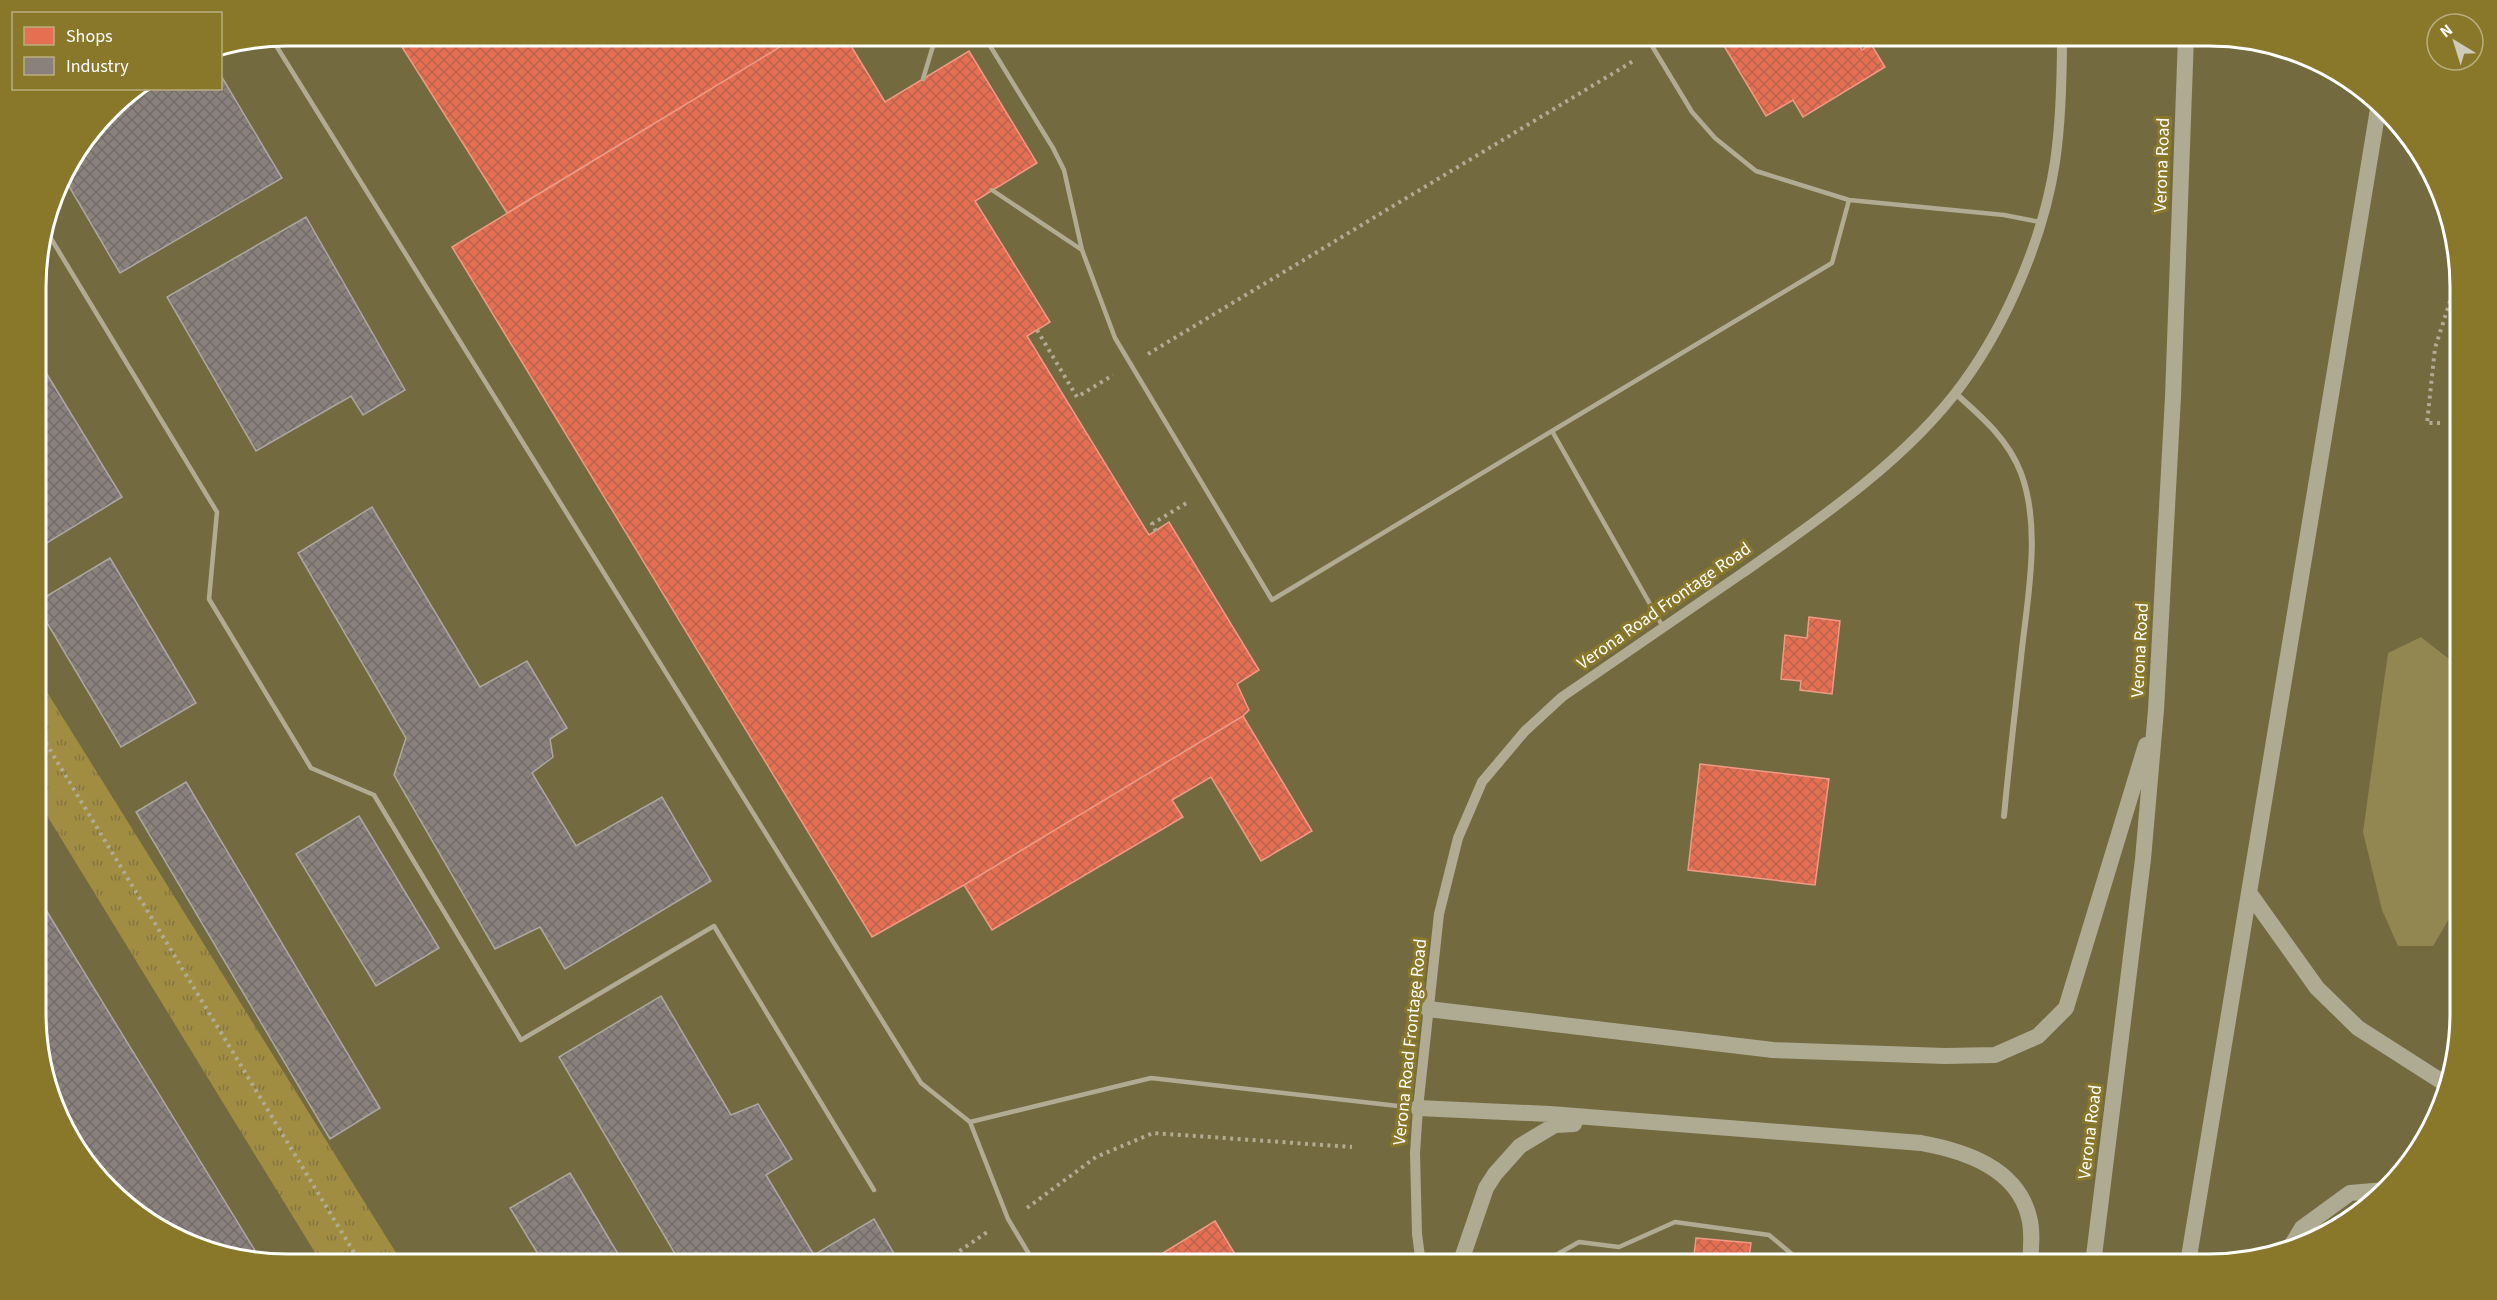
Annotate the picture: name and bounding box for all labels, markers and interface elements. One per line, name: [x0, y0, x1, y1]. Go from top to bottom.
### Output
legend: [12, 12, 222, 90]
north arrow: [2425, 12, 2485, 72]
text: N: [2435, 19, 2457, 43]
text: Shops: [66, 24, 113, 49]
text: Industry: [66, 54, 129, 79]
street label: Verona Road: [2148, 117, 2176, 213]
street label: Verona Road Frontage Road: [1572, 536, 1756, 676]
street label: Verona Road: [2125, 602, 2155, 698]
street label: Verona Road Frontage Road: [1387, 938, 1433, 1146]
street label: Verona Road: [2072, 1083, 2108, 1181]

